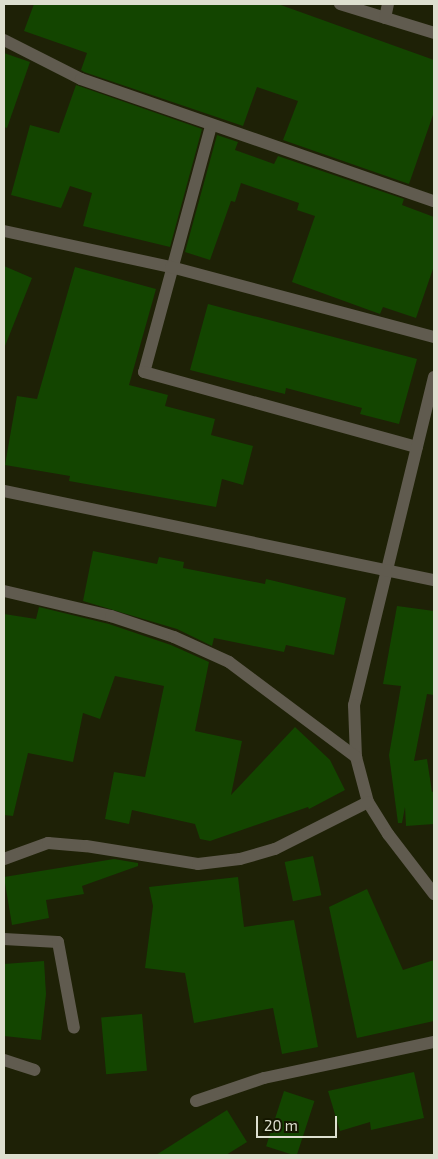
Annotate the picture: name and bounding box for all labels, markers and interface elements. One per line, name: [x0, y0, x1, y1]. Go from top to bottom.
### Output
scale bar: [258, 1106, 339, 1138]
text: 20 m: [264, 1116, 298, 1134]

